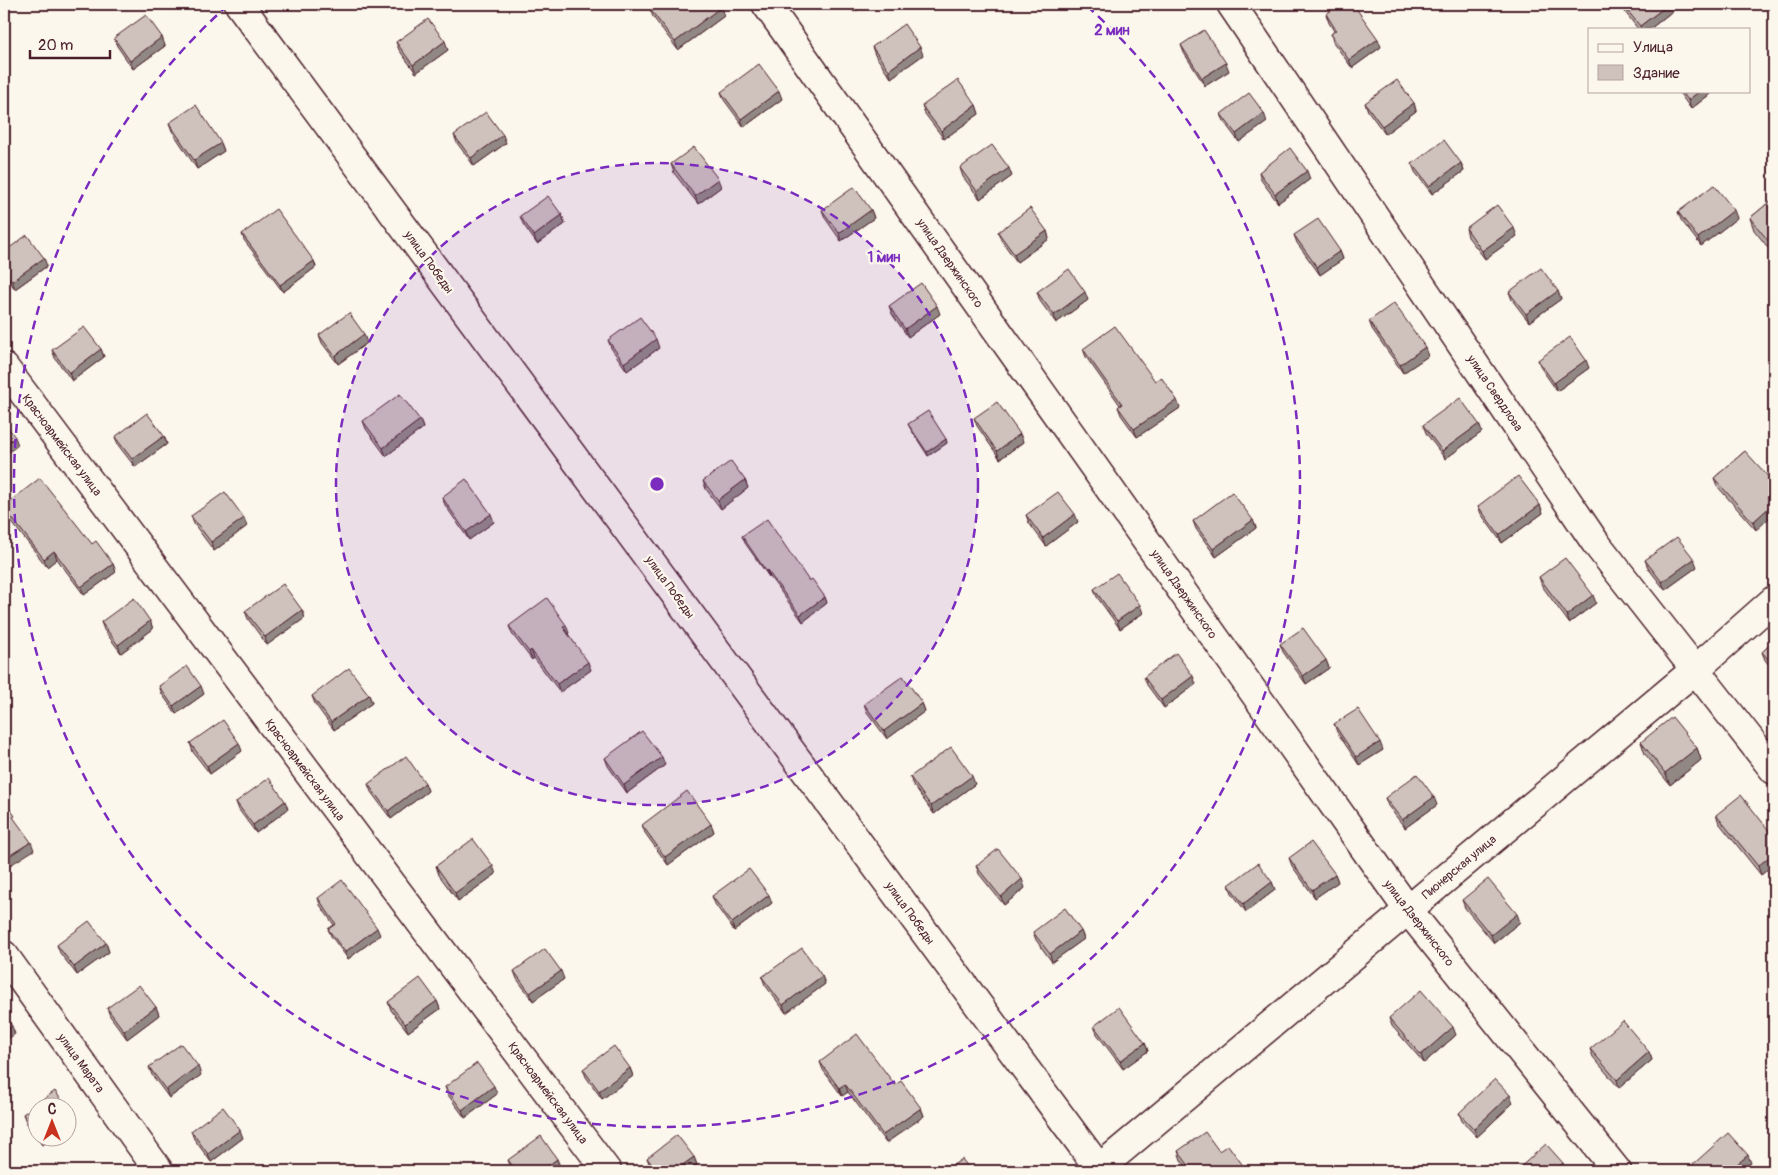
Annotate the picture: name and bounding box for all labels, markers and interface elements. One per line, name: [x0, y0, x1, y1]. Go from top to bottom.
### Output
text: 2 мин: [1094, 21, 1130, 40]
scale bar: [30, 28, 110, 60]
legend: [1588, 28, 1750, 92]
text: 20 m: [38, 36, 73, 55]
text: Улица: [1633, 38, 1673, 57]
text: Здание: [1633, 64, 1680, 83]
street label: улица Дзержинского: [913, 215, 986, 311]
street label: улица Победы: [400, 227, 457, 297]
text: 1 мин: [867, 248, 901, 267]
street label: улица Свердлова: [1463, 351, 1526, 435]
street label: Красноармейская улица: [18, 391, 105, 499]
centre of rings: [648, 475, 666, 493]
street label: улица Дзержинского: [1147, 546, 1220, 642]
street label: улица Победы: [641, 552, 698, 622]
street label: Красноармейская улица: [261, 716, 348, 824]
street label: Пионерская улица: [1419, 832, 1500, 903]
street label: улица Дзержинского: [1380, 876, 1457, 970]
street label: улица Победы: [881, 878, 938, 948]
street label: улица Марата: [54, 1030, 107, 1096]
street label: Красноармейская улица: [504, 1039, 591, 1147]
north arrow: [28, 1098, 78, 1148]
text: С: [48, 1101, 57, 1118]

